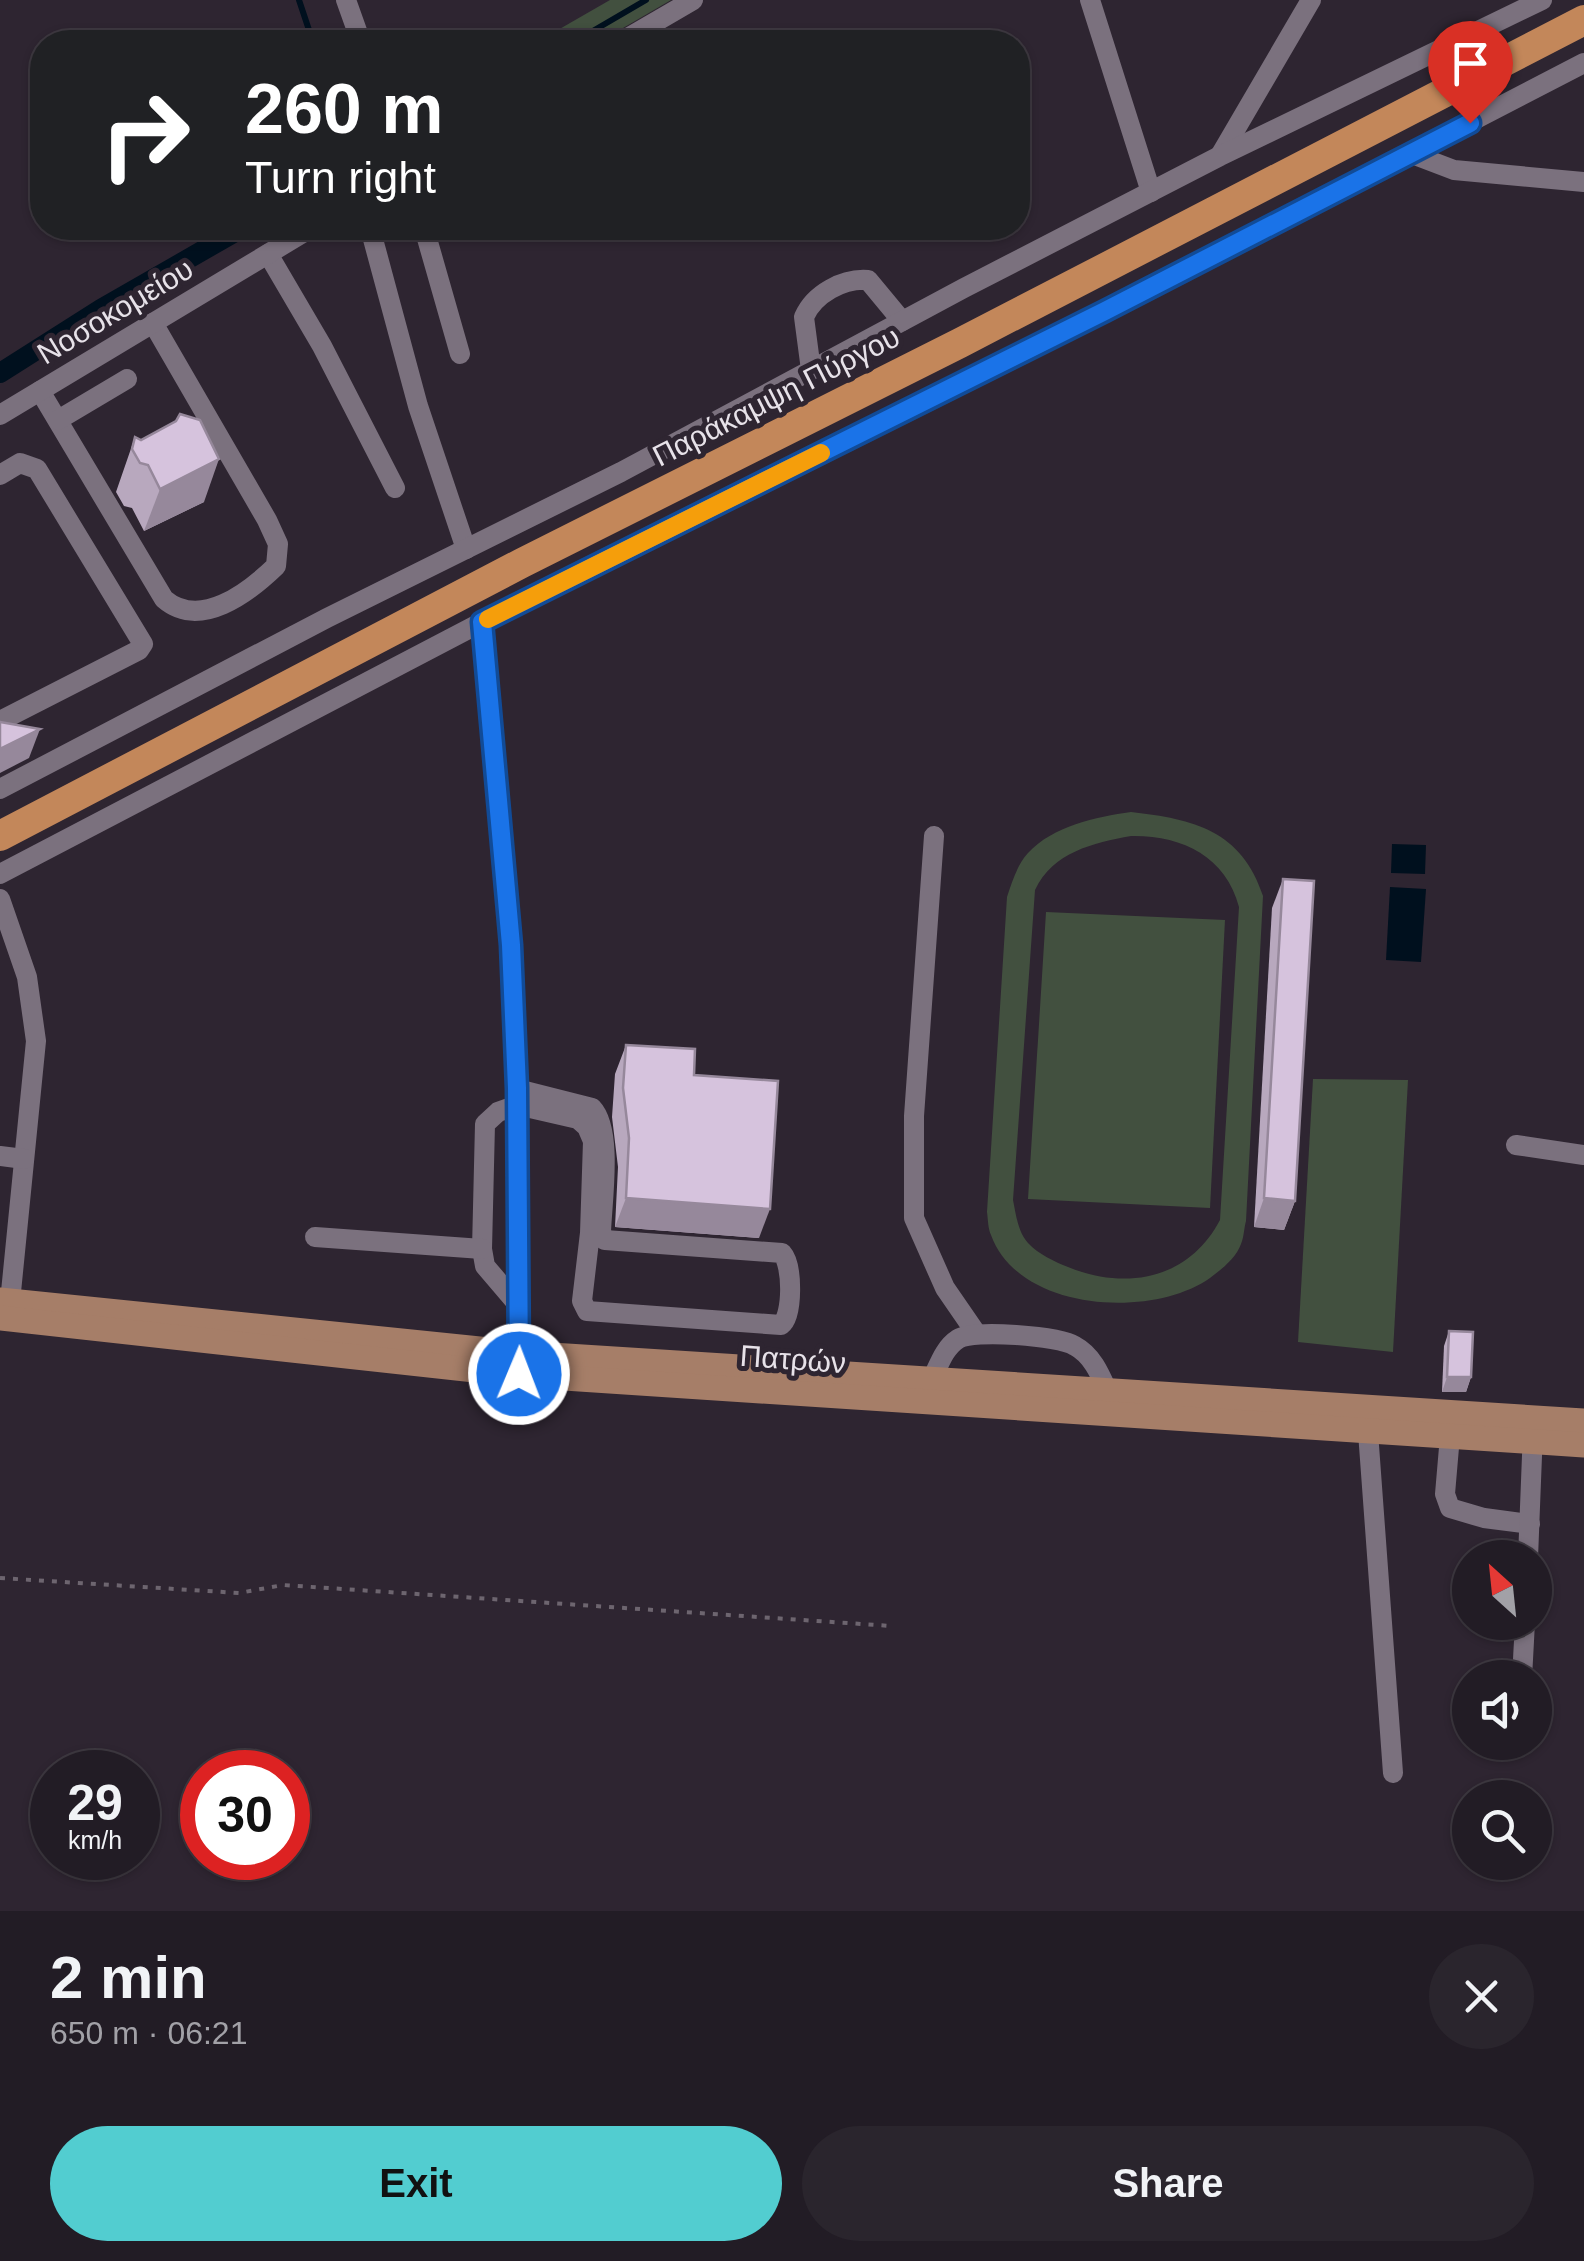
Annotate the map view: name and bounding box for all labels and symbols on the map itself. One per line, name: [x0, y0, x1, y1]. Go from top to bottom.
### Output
pin: [1428, 21, 1513, 124]
street label: Νοσοκομείου: [31, 252, 199, 370]
street label: Παράκαμψη Πύργου: [647, 319, 905, 473]
position arrow: [467, 1322, 571, 1426]
street label: Πατρών: [739, 1339, 847, 1379]
north arrow: [1452, 1540, 1552, 1640]
speed limit sign: 30: [180, 1750, 310, 1880]

